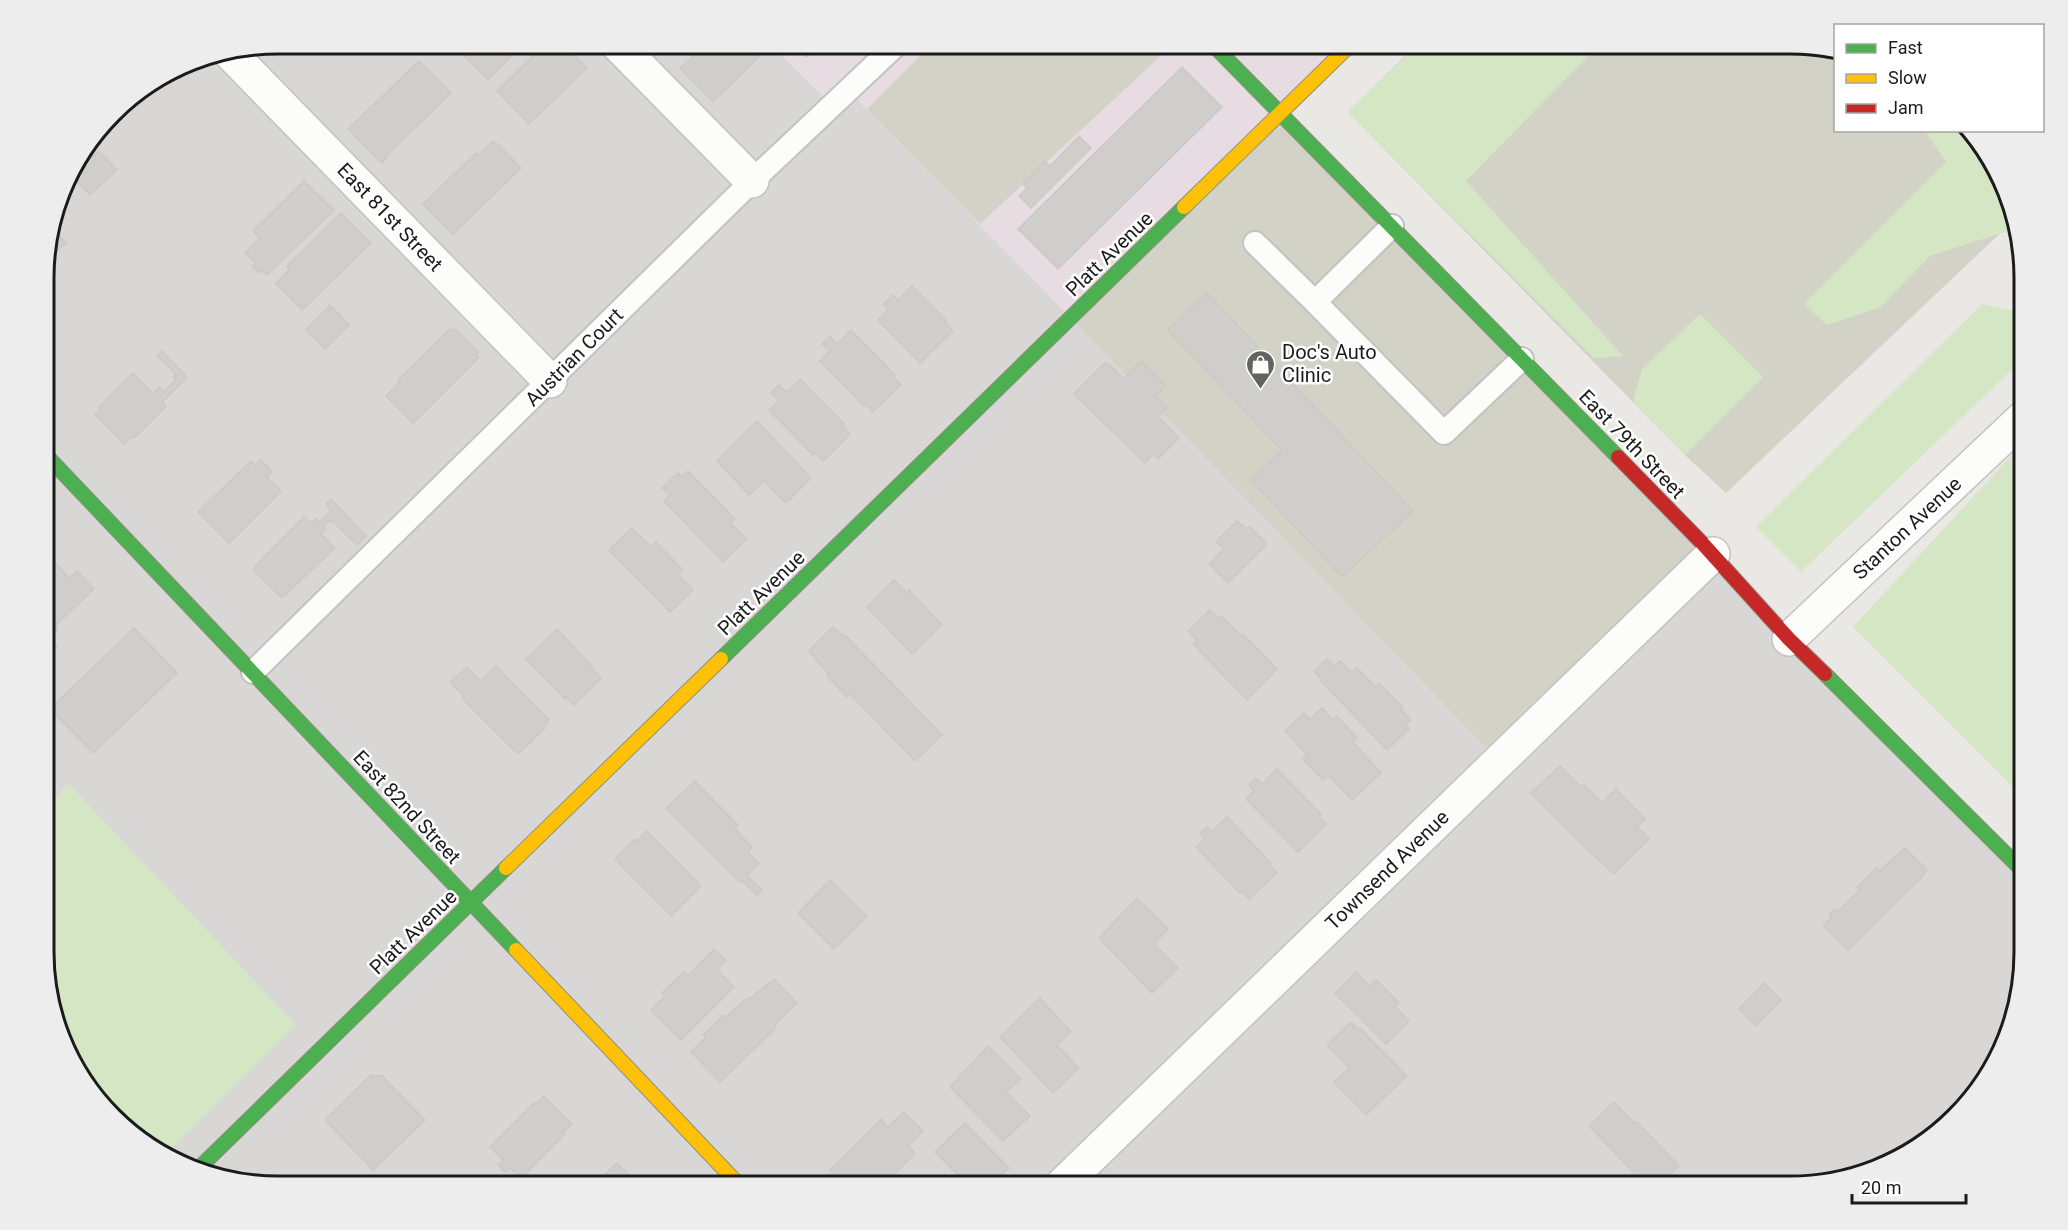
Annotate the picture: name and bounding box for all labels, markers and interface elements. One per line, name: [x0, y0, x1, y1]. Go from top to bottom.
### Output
legend: [1834, 24, 2044, 132]
text: Fast: [1888, 37, 1923, 58]
text: Slow: [1888, 67, 1927, 88]
text: Jam: [1888, 97, 1924, 118]
street label: East 81st Street: [332, 158, 448, 276]
street label: Platt Avenue: [1060, 207, 1158, 301]
street label: Austrian Court: [520, 303, 628, 411]
place label: Doc's Auto Clinic: [1282, 340, 1377, 387]
shop icon: Doc's Auto Clinic: [1245, 348, 1277, 390]
street label: East 79th Street: [1574, 385, 1690, 503]
street label: Stanton Avenue: [1848, 472, 1966, 584]
street label: Platt Avenue: [712, 546, 810, 640]
street label: East 82nd Street: [348, 745, 466, 869]
street label: Townsend Avenue: [1320, 805, 1454, 935]
street label: Platt Avenue: [364, 885, 462, 979]
scale bar: [1852, 1167, 1966, 1205]
text: 20 m: [1861, 1177, 1901, 1198]

